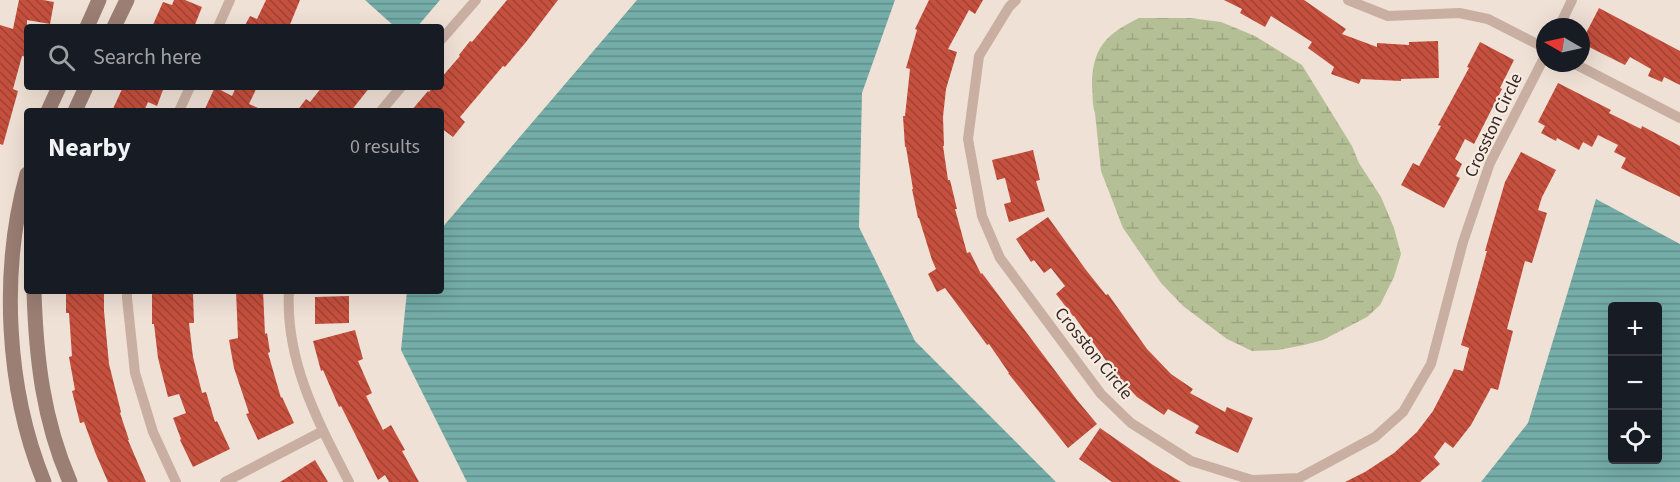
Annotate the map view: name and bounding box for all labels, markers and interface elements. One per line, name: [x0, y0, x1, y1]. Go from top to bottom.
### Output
north arrow: [1536, 18, 1590, 72]
search box: [24, 24, 444, 90]
icon: search: [45, 41, 78, 74]
text: Search here: [93, 41, 201, 73]
street label: Crosston Circle: [1458, 69, 1529, 181]
text: Nearby: [48, 129, 131, 166]
text: 0 results: [350, 133, 420, 161]
street label: Crosston Circle: [1049, 302, 1139, 405]
map controls: [1608, 302, 1662, 464]
button: +: [1608, 302, 1662, 356]
button: −: [1608, 356, 1662, 410]
button: locate: [1608, 410, 1662, 464]

